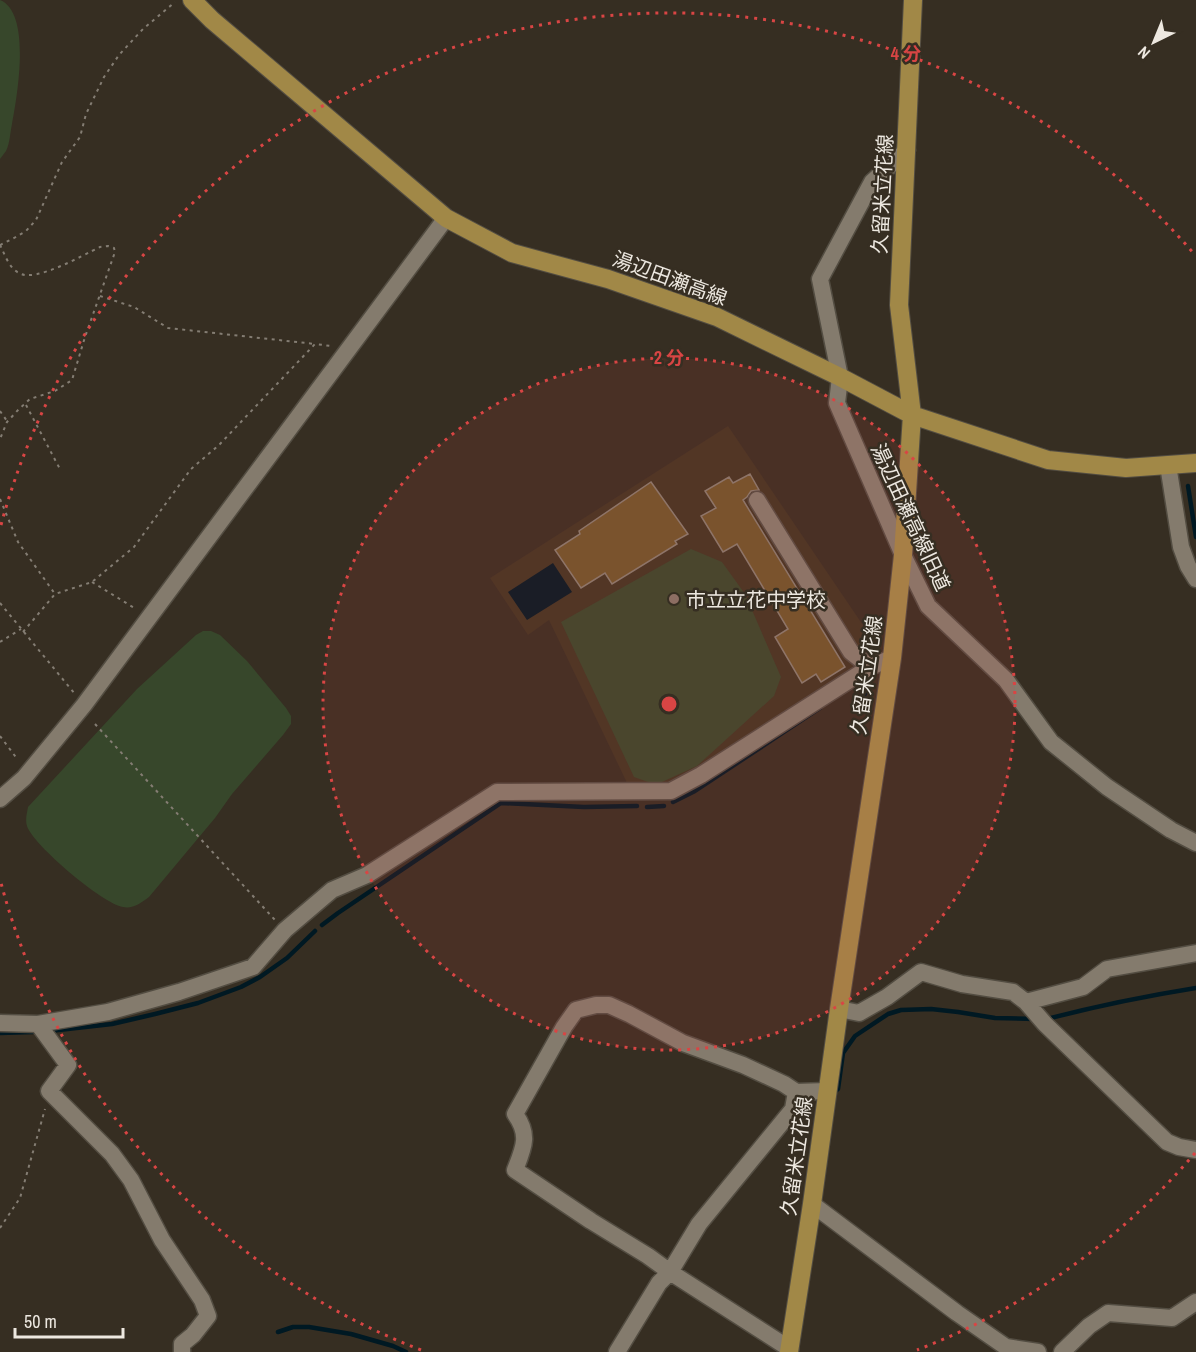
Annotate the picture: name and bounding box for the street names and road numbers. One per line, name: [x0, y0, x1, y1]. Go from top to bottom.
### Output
street label: 久留米立花線: [865, 133, 899, 255]
street label: 湯辺田瀬高線: [609, 245, 731, 311]
street label: 湯辺田瀬高線旧道: [865, 439, 957, 595]
street label: 久留米立花線: [844, 614, 888, 736]
street label: 久留米立花線: [774, 1095, 818, 1217]

